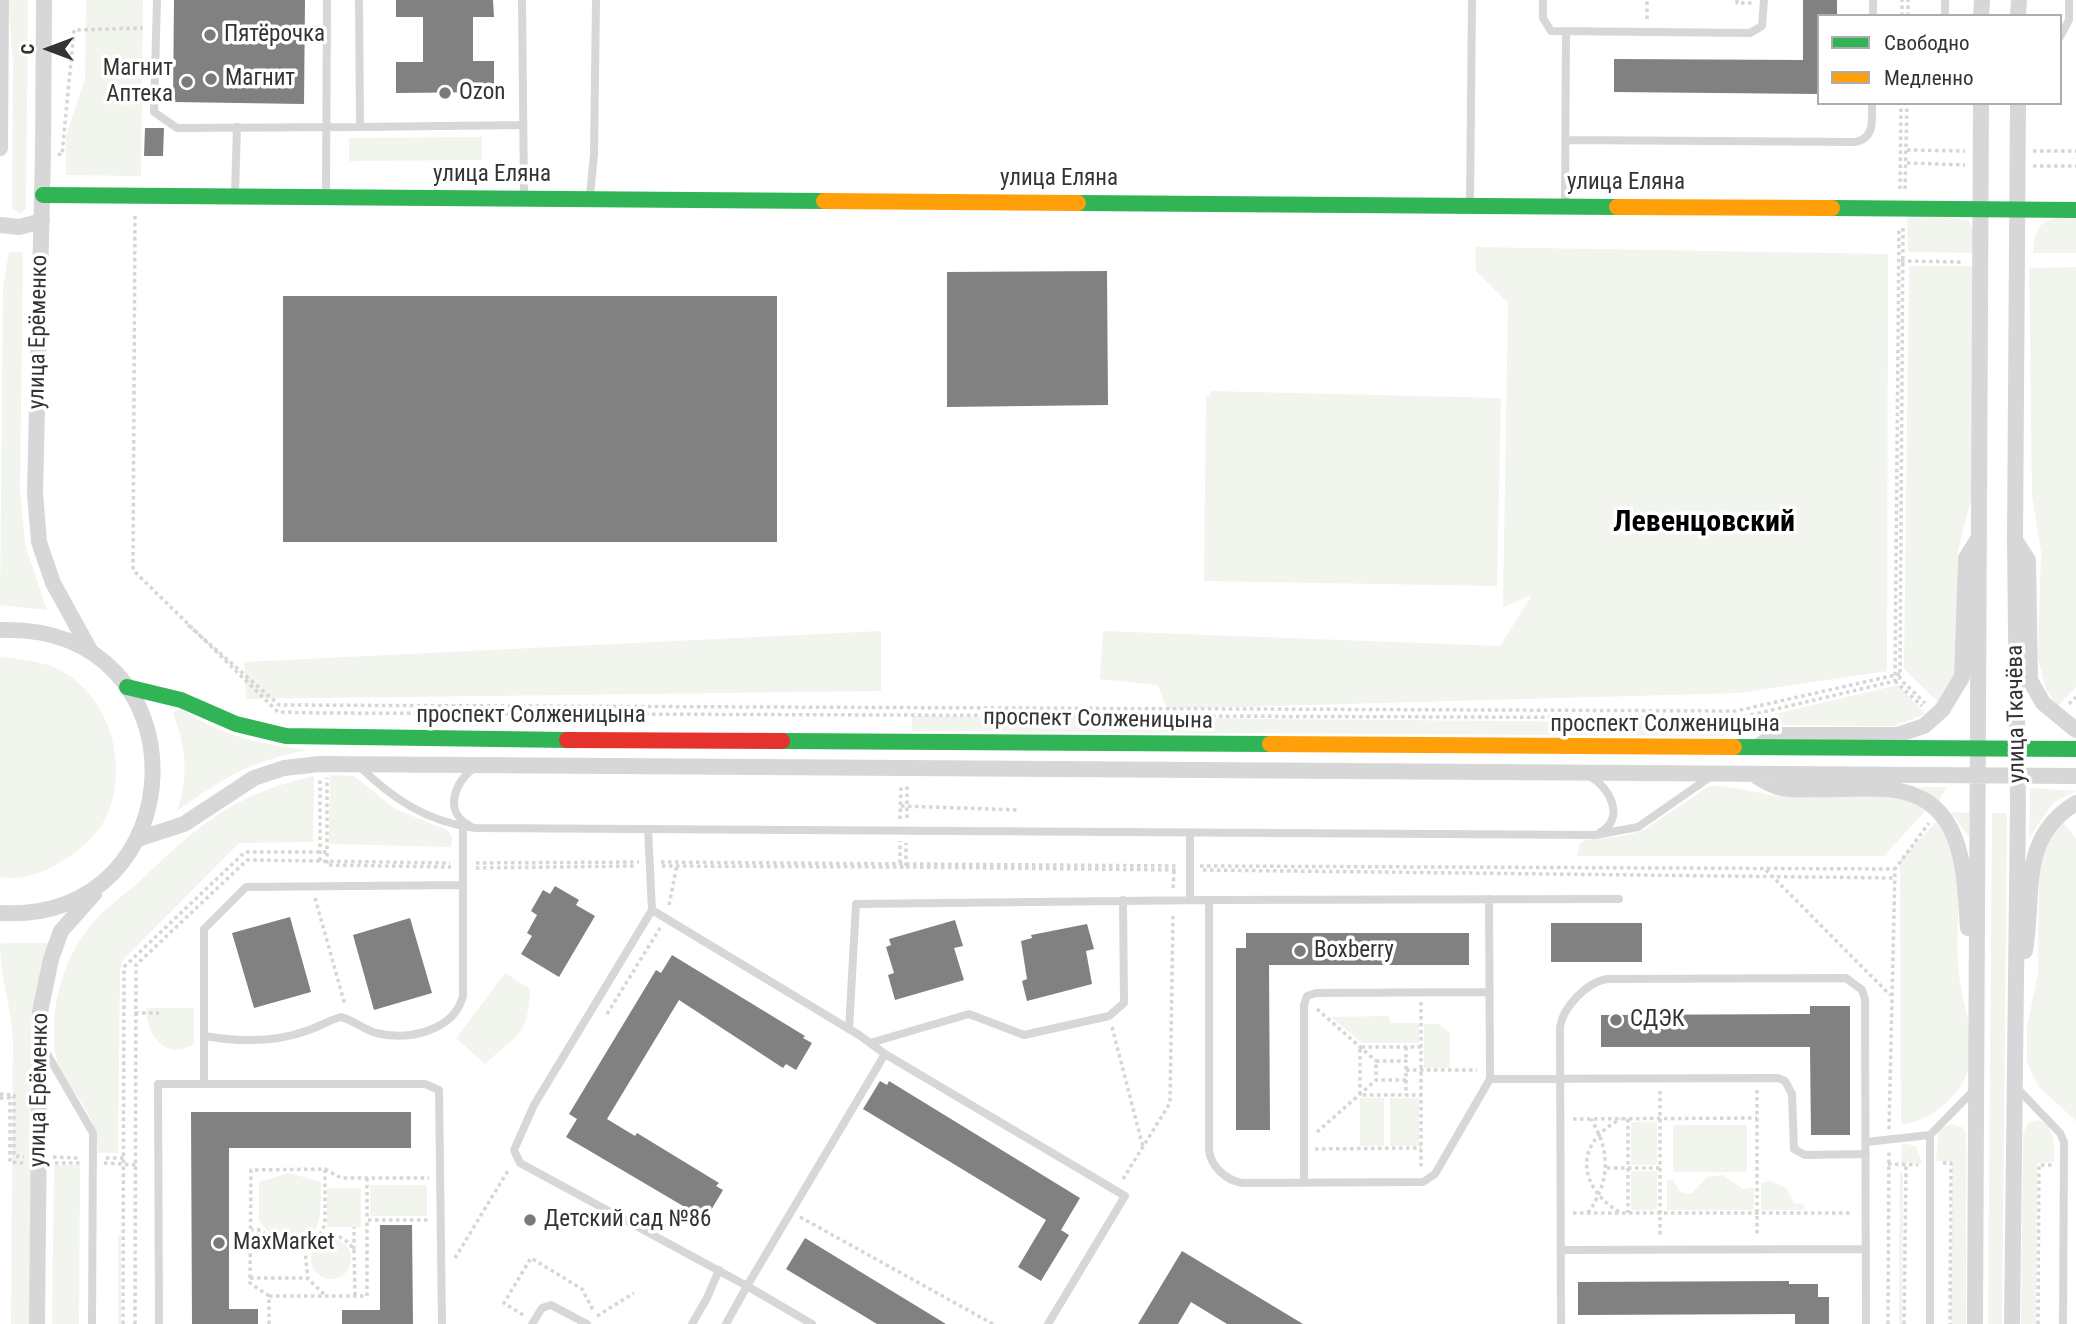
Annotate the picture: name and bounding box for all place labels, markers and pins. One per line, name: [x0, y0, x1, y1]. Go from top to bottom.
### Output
place label: Пятёрочка: [224, 21, 325, 49]
marker: Пятёрочка: [202, 27, 218, 43]
place label: Магнит Аптека: [103, 55, 173, 109]
place label: Магнит: [225, 65, 295, 93]
marker: Магнит: [203, 71, 219, 87]
marker: Магнит Аптека: [179, 74, 195, 90]
place label: Ozon: [459, 79, 505, 107]
marker: Ozon: [437, 85, 453, 101]
place label: Boxberry: [1314, 937, 1394, 965]
marker: Boxberry: [1292, 943, 1308, 959]
place label: СДЭК: [1630, 1006, 1685, 1034]
marker: СДЭК: [1608, 1012, 1624, 1028]
place label: Детский сад №86: [544, 1206, 711, 1234]
marker: Детский сад №86: [522, 1212, 538, 1228]
place label: MaxMarket: [233, 1229, 335, 1257]
marker: MaxMarket: [211, 1235, 227, 1251]

